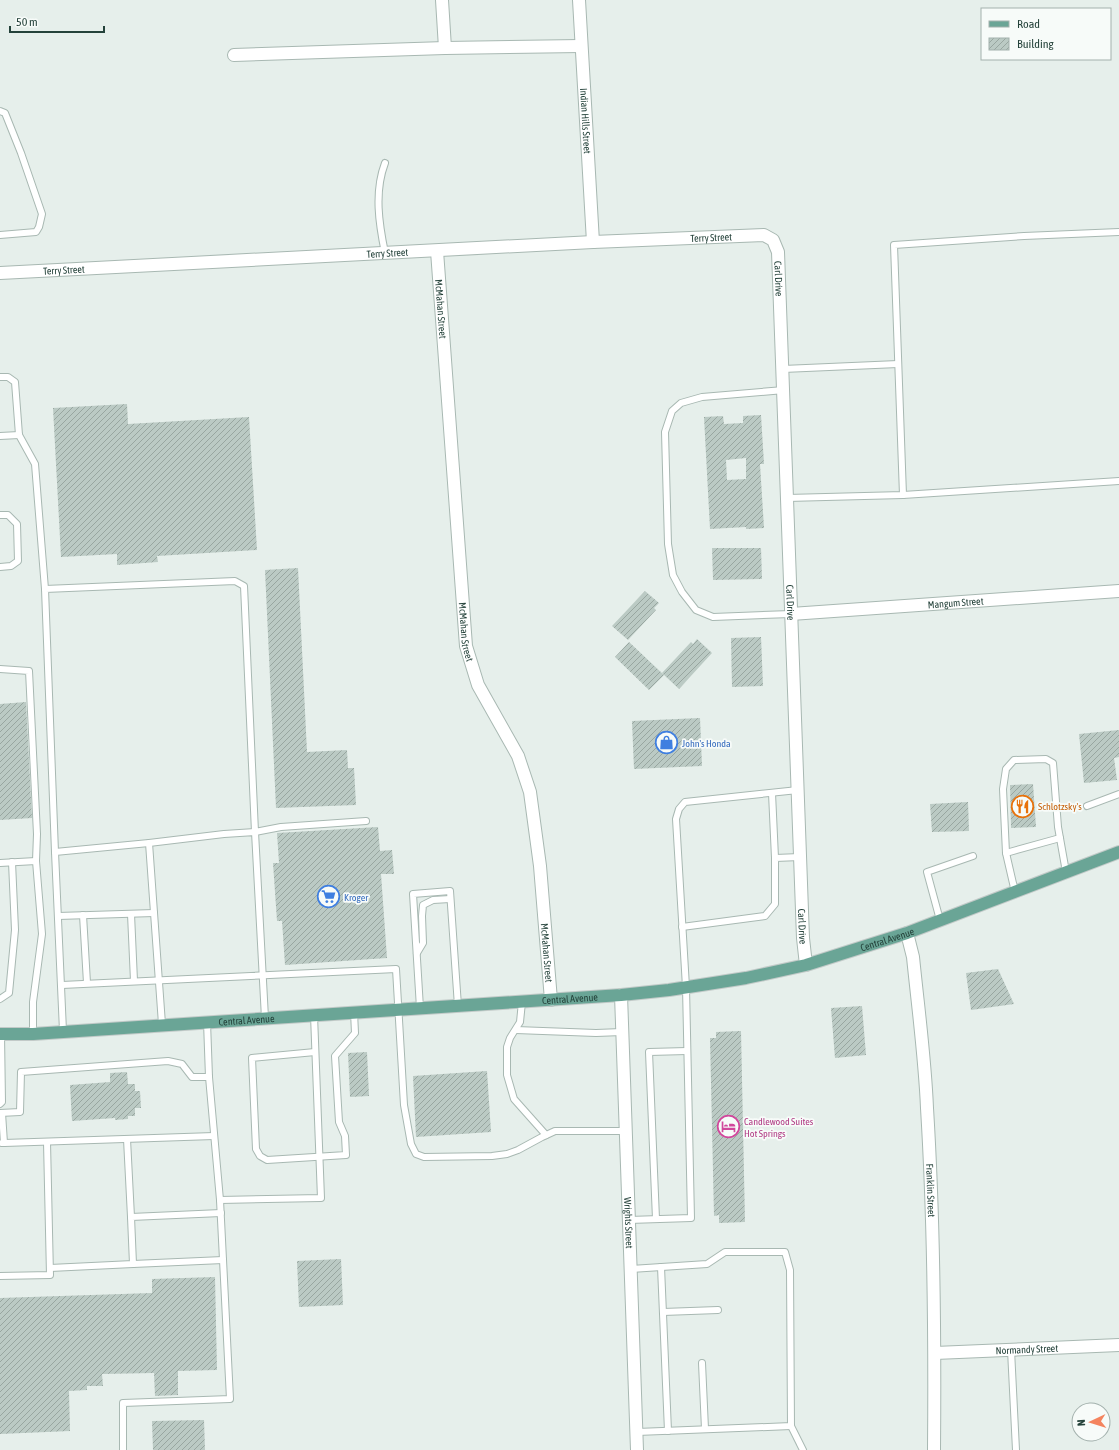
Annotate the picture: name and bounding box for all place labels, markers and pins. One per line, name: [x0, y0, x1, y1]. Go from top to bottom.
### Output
shop icon: John's Honda: [654, 730, 680, 756]
place label: John's Honda: [682, 738, 731, 749]
restaurant icon: Schlotzsky's: [1009, 793, 1035, 819]
place label: Schlotzsky's: [1038, 801, 1082, 812]
supermarket icon: Kroger: [316, 884, 342, 910]
place label: Kroger: [344, 892, 369, 903]
hotel icon: Candlewood Suites Hot Springs: [715, 1114, 741, 1140]
place label: Candlewood Suites Hot Springs: [744, 1116, 814, 1139]

